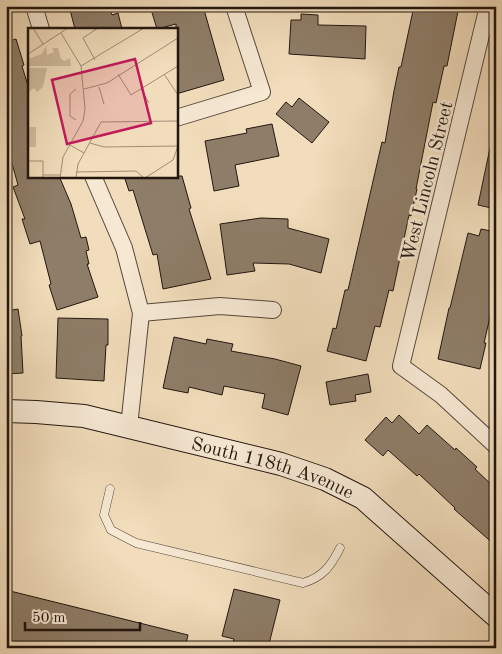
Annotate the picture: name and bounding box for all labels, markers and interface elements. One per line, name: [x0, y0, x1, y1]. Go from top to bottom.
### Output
inset map: [28, 28, 178, 178]
street label: West Lincoln Street: [399, 100, 458, 264]
street label: South 118th Avenue: [189, 435, 356, 504]
scale bar: [25, 599, 140, 631]
text: 50 m: [32, 611, 66, 626]

